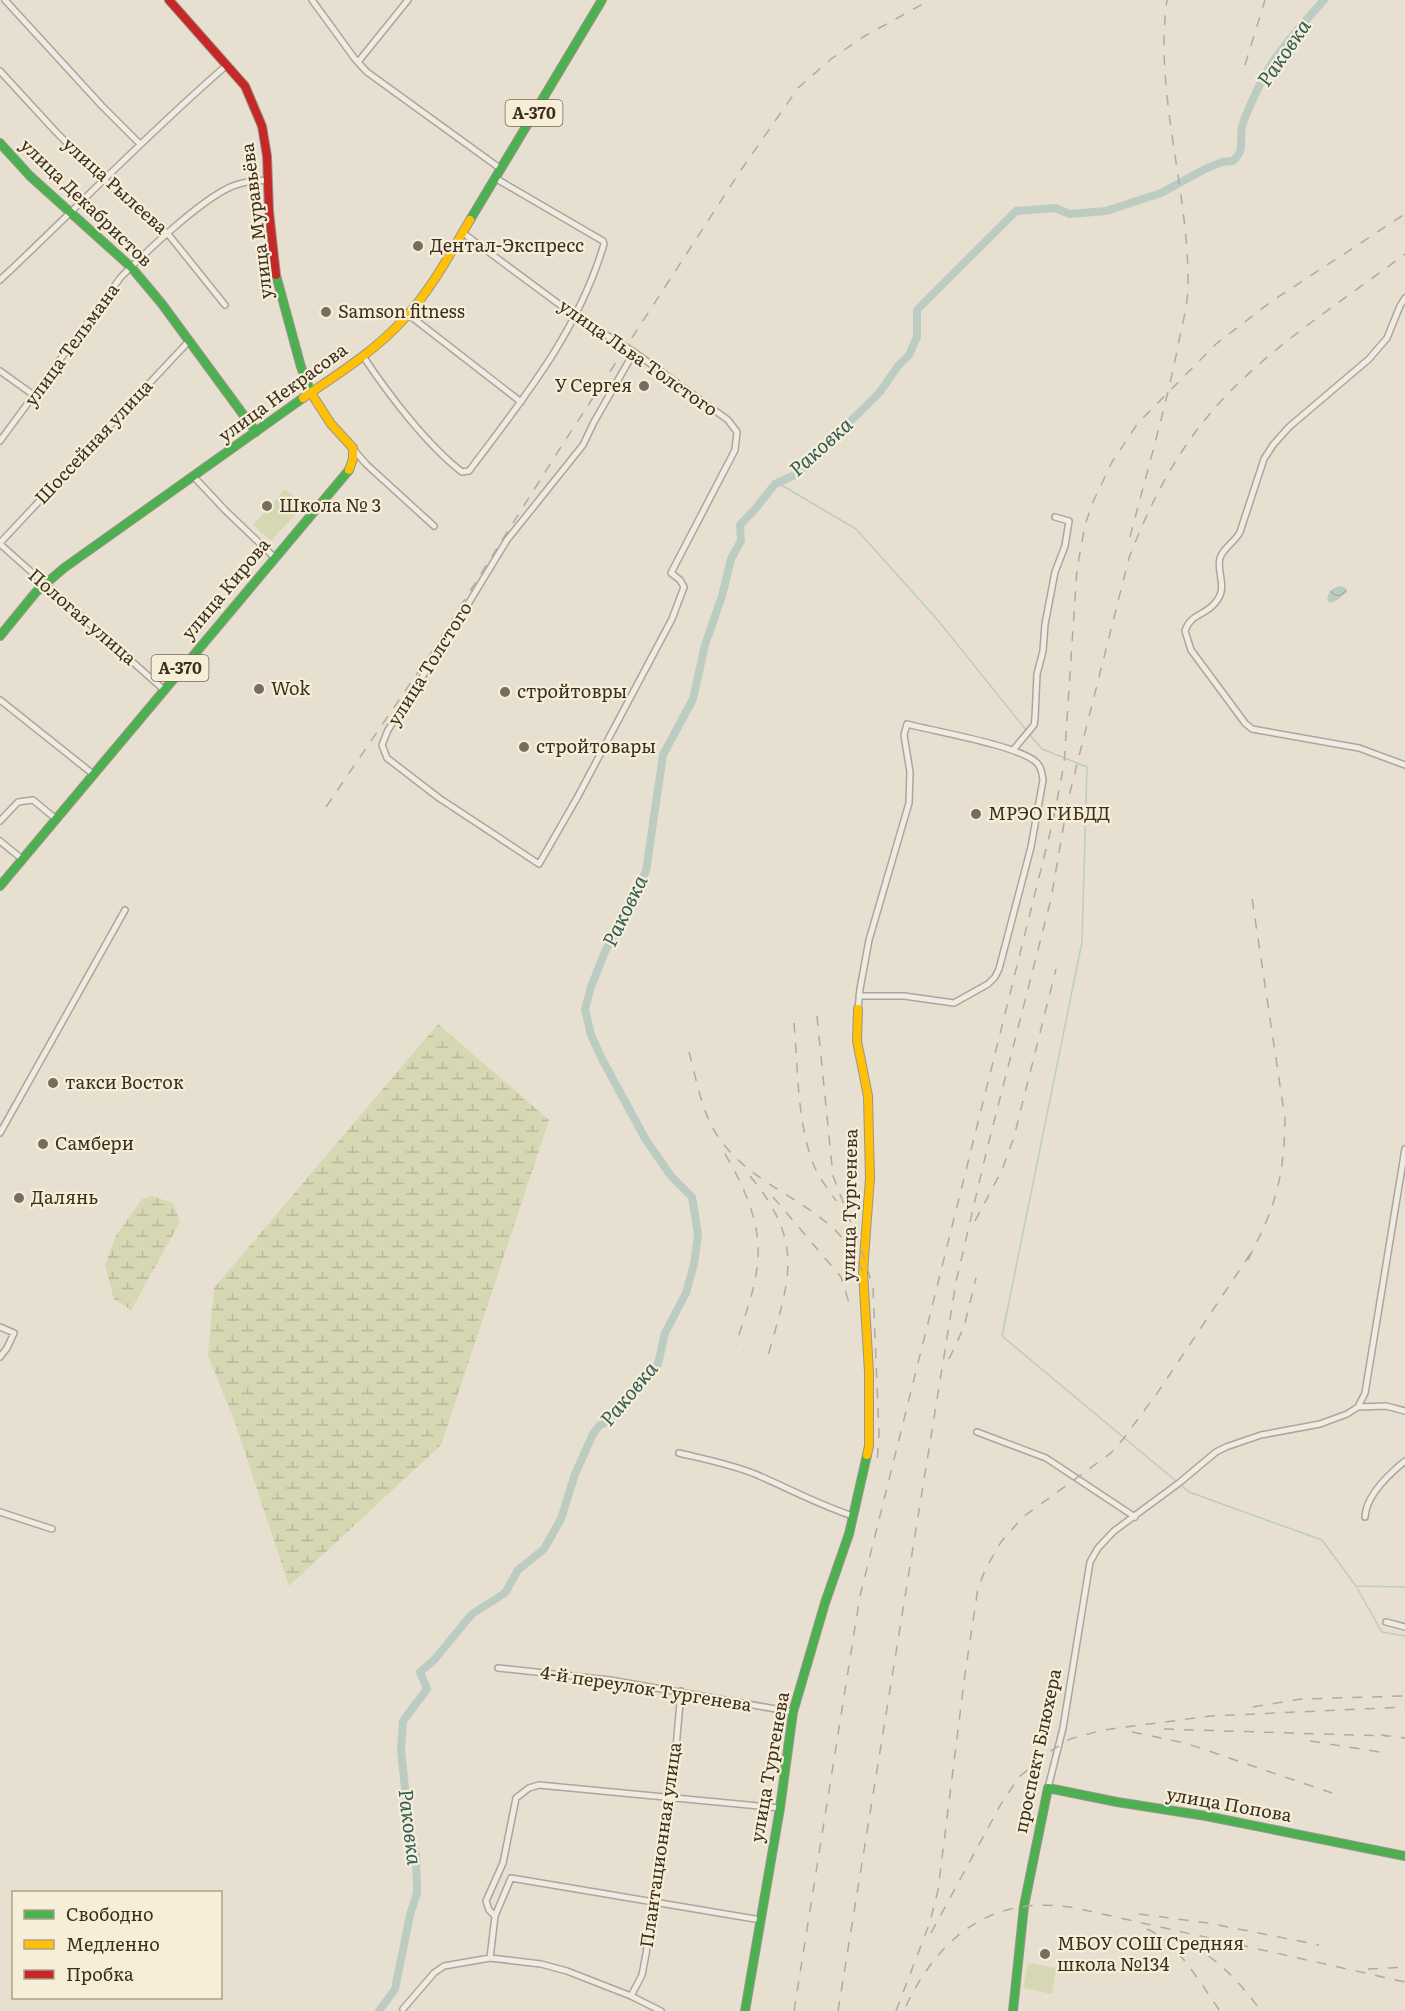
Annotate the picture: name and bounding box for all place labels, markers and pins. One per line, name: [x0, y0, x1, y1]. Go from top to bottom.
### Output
place label: Дентал-Экспресс: [430, 231, 584, 258]
marker: Дентал-Экспресс: [411, 239, 425, 253]
place label: Samson fitness: [338, 297, 465, 324]
marker: Samson fitness: [319, 305, 333, 319]
place label: У Сергея: [555, 371, 632, 398]
marker: У Сергея: [637, 379, 651, 393]
place label: Школа № 3: [279, 491, 381, 518]
marker: Школа № 3: [260, 499, 274, 513]
place label: Wok: [271, 674, 311, 701]
place label: стройтовры: [517, 677, 627, 704]
marker: Wok: [252, 682, 266, 696]
marker: стройтовры: [498, 685, 512, 699]
place label: стройтовары: [536, 732, 656, 759]
marker: стройтовары: [517, 740, 531, 754]
place label: МРЭО ГИБДД: [988, 799, 1110, 826]
marker: МРЭО ГИБДД: [969, 807, 983, 821]
place label: такси Восток: [65, 1068, 184, 1095]
marker: такси Восток: [46, 1076, 60, 1090]
place label: Самбери: [55, 1129, 134, 1156]
marker: Самбери: [36, 1137, 50, 1151]
place label: Далянь: [31, 1183, 98, 1210]
marker: Далянь: [12, 1191, 26, 1205]
place label: МБОУ СОШ Средняя школа №134: [1057, 1929, 1244, 1977]
marker: МБОУ СОШ Средняя школа №134: [1038, 1947, 1052, 1961]

